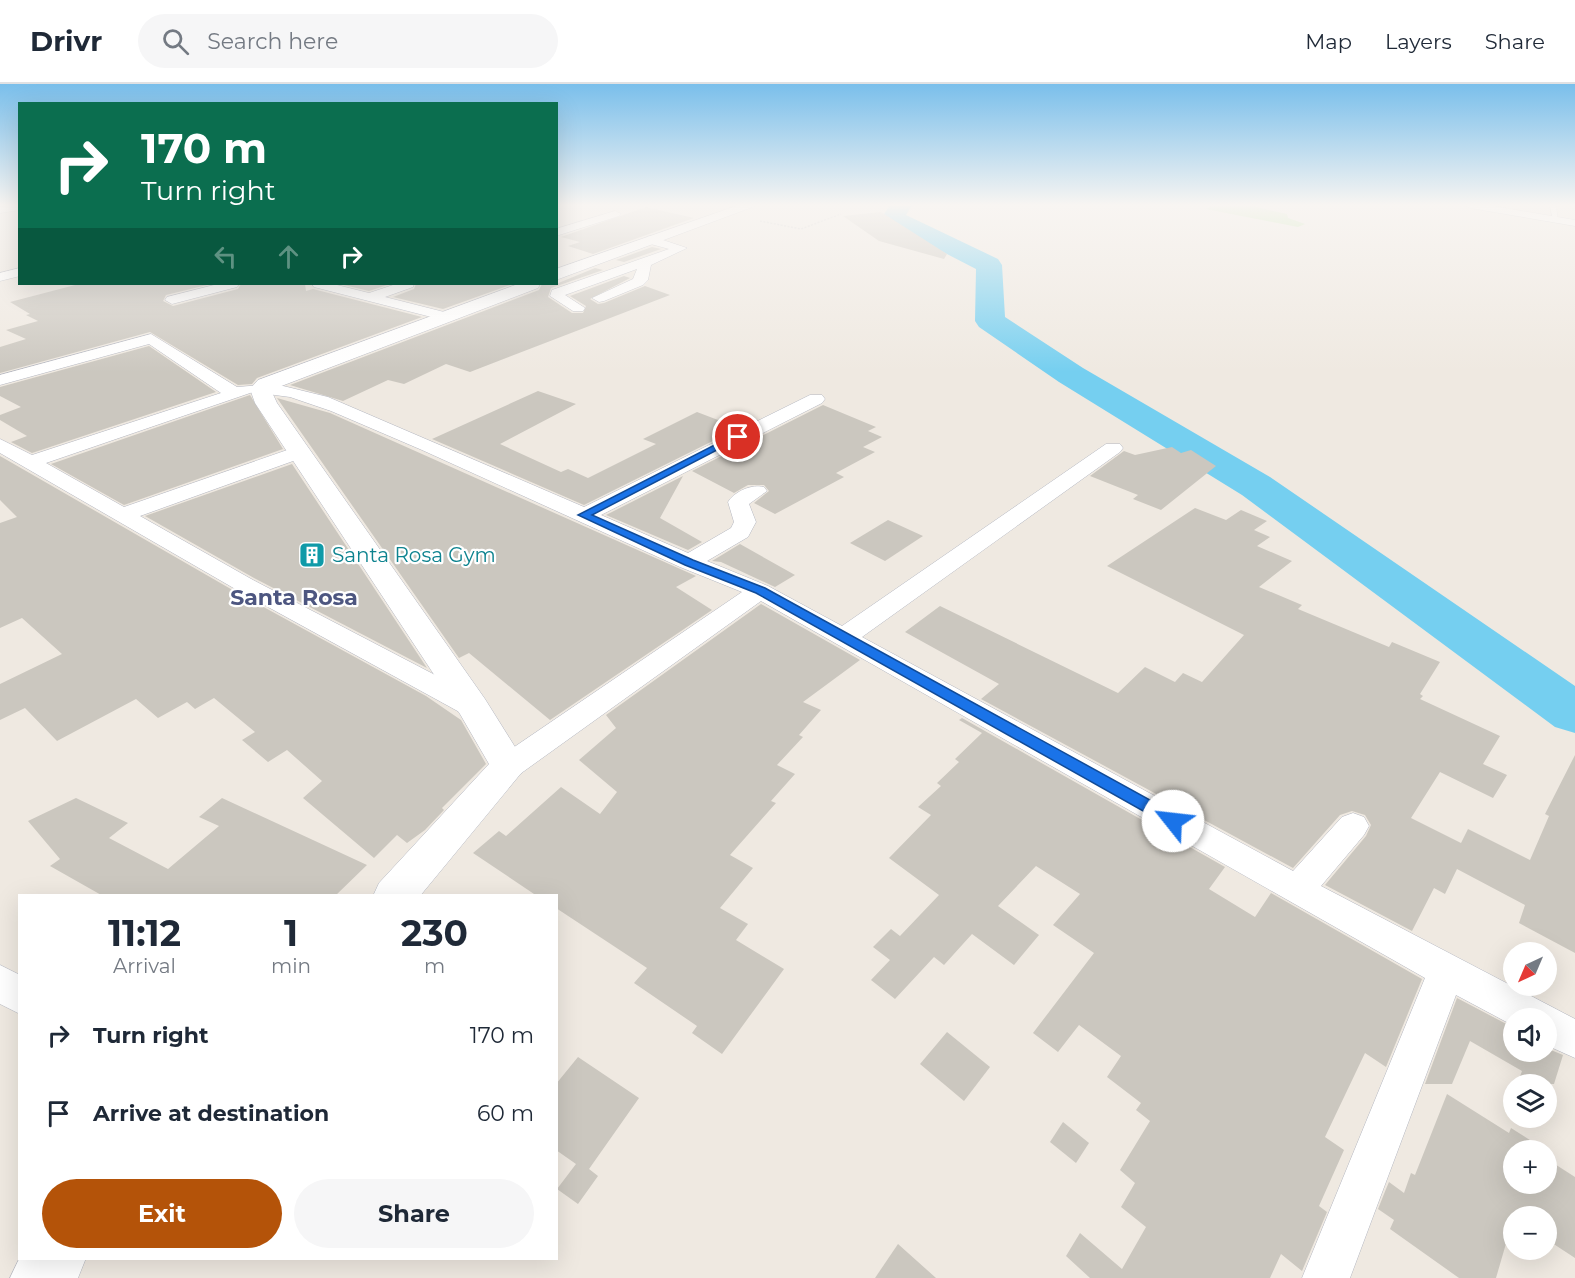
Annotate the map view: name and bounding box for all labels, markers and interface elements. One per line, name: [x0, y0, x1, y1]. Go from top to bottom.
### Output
search box: [138, 14, 558, 68]
text: Drivr: [30, 24, 102, 58]
icon: search: [159, 25, 192, 58]
text: Search here: [207, 28, 338, 55]
text: Map: [1305, 29, 1352, 54]
text: Layers: [1385, 29, 1452, 54]
text: Share: [1485, 29, 1545, 54]
text: 170 m: [141, 122, 267, 174]
icon: right: [42, 126, 120, 204]
text: Turn right: [141, 174, 276, 207]
icon: left: [209, 240, 242, 273]
icon: ahead: [272, 240, 305, 273]
icon: right: [335, 240, 368, 273]
pin: [712, 411, 763, 462]
icon: arrive: [721, 420, 754, 453]
building icon: Santa Rosa Gym: [297, 540, 327, 570]
place label: Santa Rosa Gym: [332, 543, 496, 567]
district label: Santa Rosa: [230, 584, 358, 611]
position arrow: [1141, 789, 1205, 853]
text: 11:12: [108, 911, 181, 955]
text: 1: [284, 911, 298, 955]
text: 230: [401, 911, 468, 955]
north arrow: [1503, 942, 1557, 996]
map controls: [1503, 942, 1557, 1260]
text: Arrival: [113, 954, 176, 978]
text: min: [271, 954, 311, 978]
text: m: [424, 954, 445, 978]
button: sound: [1503, 1008, 1557, 1062]
icon: right: [42, 1019, 75, 1052]
text: Turn right: [93, 1022, 208, 1049]
text: 170 m: [470, 1022, 534, 1049]
button: layers: [1503, 1074, 1557, 1128]
icon: arrive: [42, 1097, 75, 1130]
text: Arrive at destination: [93, 1100, 329, 1127]
text: 60 m: [477, 1100, 534, 1127]
button: +: [1503, 1140, 1557, 1194]
button: Exit: [42, 1179, 282, 1248]
button: Share: [294, 1179, 534, 1248]
button: −: [1503, 1206, 1557, 1260]

